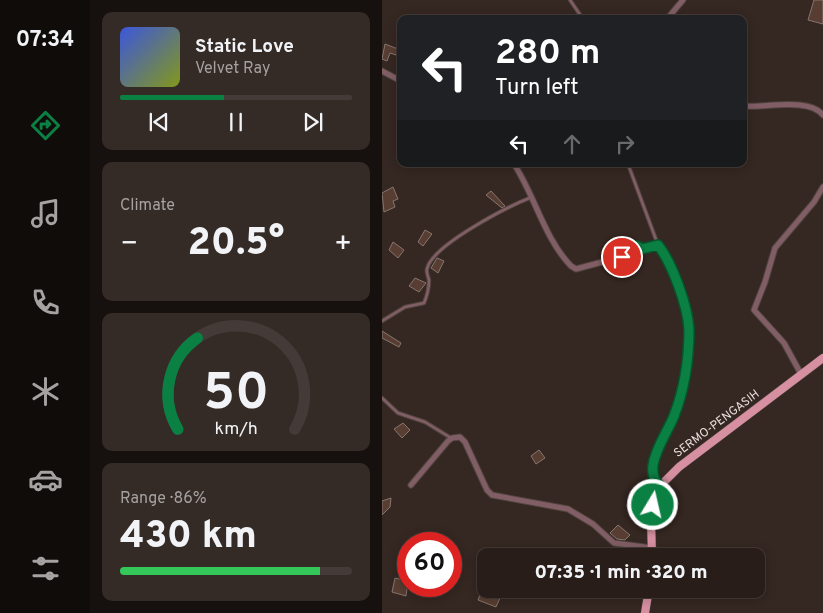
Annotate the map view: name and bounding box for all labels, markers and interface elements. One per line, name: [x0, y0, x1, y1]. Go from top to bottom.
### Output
text: 07:34: [16, 27, 74, 54]
text: 280 m: [495, 32, 600, 76]
text: Static Love: [195, 35, 294, 59]
icon: left: [412, 35, 477, 100]
text: Velvet Ray: [195, 59, 270, 79]
text: Turn left: [495, 75, 578, 102]
icon: directions: [28, 108, 63, 143]
icon: previous: [145, 108, 173, 136]
icon: pause: [222, 108, 250, 136]
icon: next: [299, 108, 327, 136]
icon: left: [505, 130, 533, 158]
icon: ahead: [558, 130, 586, 158]
icon: right: [611, 130, 639, 158]
icon: music: [28, 196, 63, 231]
text: Climate: [120, 196, 175, 216]
text: 20.5°: [188, 220, 284, 269]
text: −: [120, 227, 138, 263]
text: +: [334, 227, 352, 263]
pin: [601, 236, 643, 278]
icon: arrive: [608, 243, 636, 271]
icon: phone: [28, 285, 63, 320]
text: 50: [203, 362, 269, 428]
icon: climate: [28, 374, 63, 409]
street label: SERMO-PENGASIH: [671, 387, 763, 461]
text: km/h: [214, 418, 258, 441]
icon: car: [28, 462, 63, 497]
position arrow: [626, 478, 678, 530]
text: Range · 86%: [120, 489, 207, 509]
text: 430 km: [120, 513, 257, 562]
speed limit sign: 60: [397, 532, 462, 597]
icon: filters: [28, 551, 63, 586]
text: 07:35 · 1 min · 320 m: [534, 561, 708, 585]

